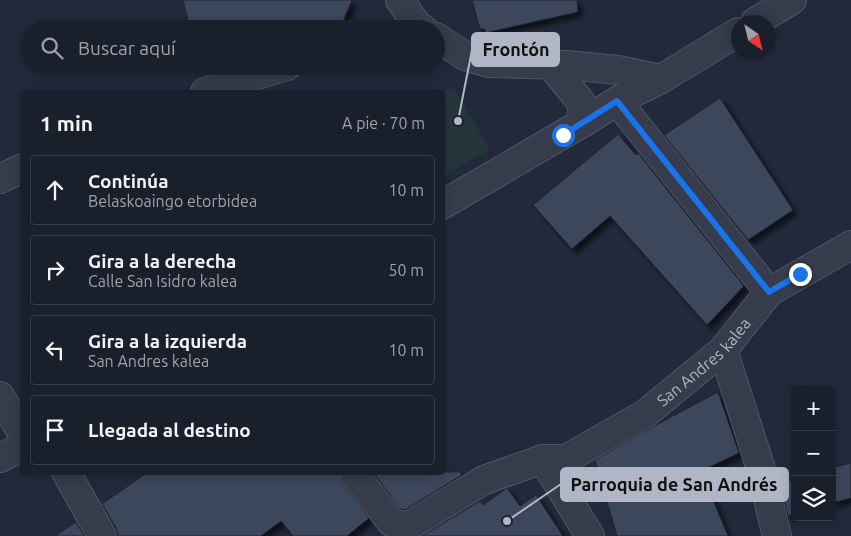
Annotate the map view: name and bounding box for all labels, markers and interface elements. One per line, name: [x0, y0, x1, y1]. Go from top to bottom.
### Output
north arrow: [731, 15, 776, 60]
search box: [20, 20, 445, 75]
callout: Frontón: [472, 33, 559, 66]
icon: search: [38, 34, 66, 62]
text: Buscar aquí: [78, 37, 176, 59]
text: Frontón: [482, 39, 550, 59]
text: 1 min: [40, 111, 93, 135]
text: A pie · 70 m: [342, 114, 425, 132]
route start: [552, 124, 575, 147]
text: Continúa: [88, 170, 169, 192]
icon: ahead: [41, 176, 69, 204]
text: 10 m: [388, 181, 424, 199]
text: Belaskoaingo etorbidea: [88, 192, 257, 210]
text: Gira a la derecha: [88, 250, 236, 272]
icon: right: [41, 256, 69, 284]
text: 50 m: [388, 261, 424, 279]
route end: [789, 263, 812, 286]
text: Calle San Isidro kalea: [88, 272, 237, 290]
street label: San Andres kalea: [653, 314, 754, 410]
text: Gira a la izquierda: [88, 330, 247, 352]
icon: left: [41, 336, 69, 364]
text: 10 m: [388, 341, 424, 359]
text: San Andres kalea: [88, 352, 209, 370]
map controls: [791, 386, 836, 521]
button: +: [791, 386, 836, 431]
icon: arrive: [41, 416, 69, 444]
text: Llegada al destino: [88, 419, 251, 441]
button: −: [791, 431, 836, 476]
callout: Parroquia de San Andrés: [561, 468, 788, 501]
text: Parroquia de San Andrés: [570, 474, 778, 494]
button: layers: [791, 476, 836, 521]

